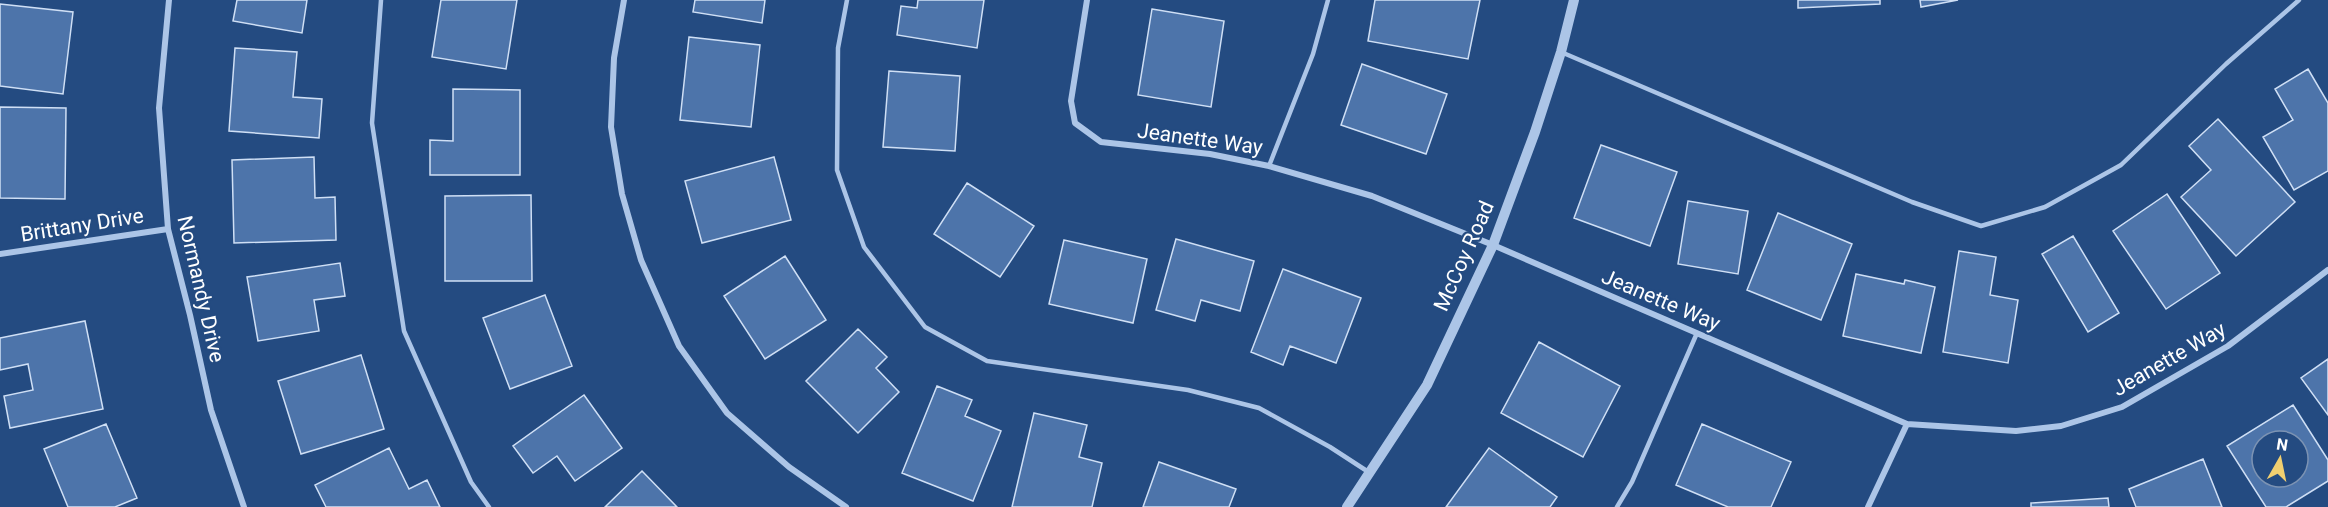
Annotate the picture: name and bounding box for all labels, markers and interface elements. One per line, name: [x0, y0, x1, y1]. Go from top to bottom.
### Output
street label: Jeanette Way: [1136, 118, 1264, 160]
street label: McCoy Road: [1429, 197, 1499, 315]
street label: Brittany Drive: [19, 203, 145, 247]
street label: Normandy Drive: [172, 213, 230, 365]
street label: Jeanette Way: [1598, 264, 1724, 336]
street label: Jeanette Way: [2108, 317, 2230, 401]
north arrow: [2250, 429, 2310, 489]
text: N: [2275, 434, 2289, 455]

